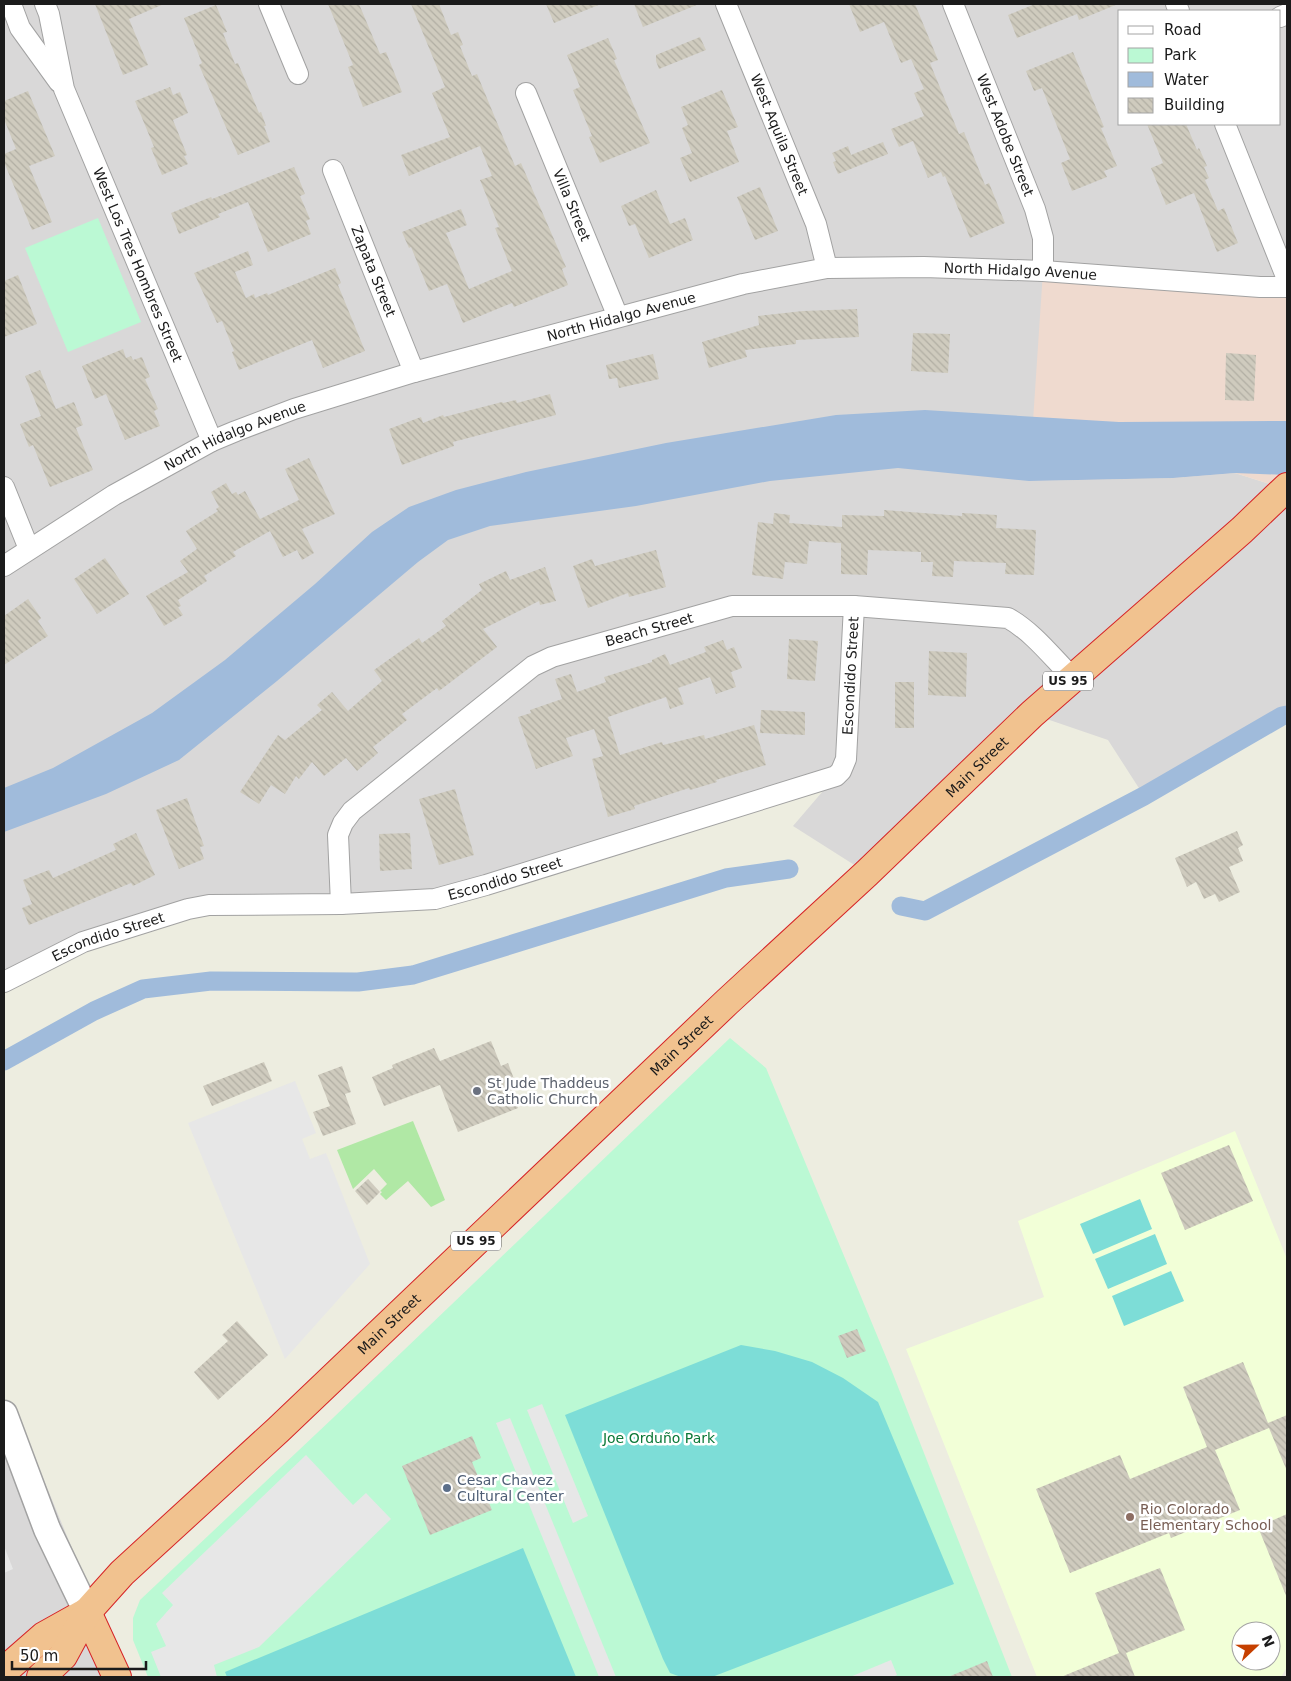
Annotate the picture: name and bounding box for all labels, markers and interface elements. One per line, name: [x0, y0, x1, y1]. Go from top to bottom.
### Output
legend: [1118, 10, 1281, 125]
text: Road: [1164, 21, 1202, 39]
text: Park: [1164, 46, 1197, 64]
street label: West Adobe Street: [974, 71, 1037, 199]
text: Water: [1164, 71, 1209, 89]
street label: West Aquila Street: [747, 72, 811, 198]
text: Building: [1164, 96, 1225, 114]
street label: West Los Tres Hombres Street: [90, 165, 186, 365]
street label: Villa Street: [550, 166, 594, 244]
street label: Zapata Street: [348, 223, 399, 320]
street label: North Hidalgo Avenue: [943, 260, 1098, 283]
street label: North Hidalgo Avenue: [545, 289, 697, 344]
street label: North Hidalgo Avenue: [161, 398, 308, 474]
street label: Beach Street: [603, 609, 695, 649]
street label: Escondido Street: [839, 616, 861, 735]
road number: US 95: [1043, 671, 1093, 690]
street label: Main Street: [942, 733, 1012, 801]
street label: Escondido Street: [446, 854, 565, 903]
street label: Escondido Street: [49, 909, 167, 964]
street label: Main Street: [647, 1011, 717, 1079]
place label: St Jude Thaddeus Catholic Church: [487, 1075, 609, 1107]
marker: St Jude Thaddeus Catholic Church: [471, 1085, 483, 1097]
road number: US 95: [451, 1232, 501, 1250]
street label: Main Street: [354, 1290, 424, 1358]
park label: Joe Orduño Park: [602, 1430, 716, 1446]
place label: Cesar Chavez Cultural Center: [457, 1472, 564, 1504]
marker: Cesar Chavez Cultural Center: [441, 1482, 453, 1494]
place label: Rio Colorado Elementary School: [1140, 1501, 1272, 1533]
marker: Rio Colorado Elementary School: [1124, 1511, 1136, 1523]
north arrow: [1231, 1621, 1281, 1671]
text: N: [1258, 1633, 1278, 1650]
scale bar: [12, 1638, 146, 1670]
text: 50 m: [20, 1647, 58, 1665]

